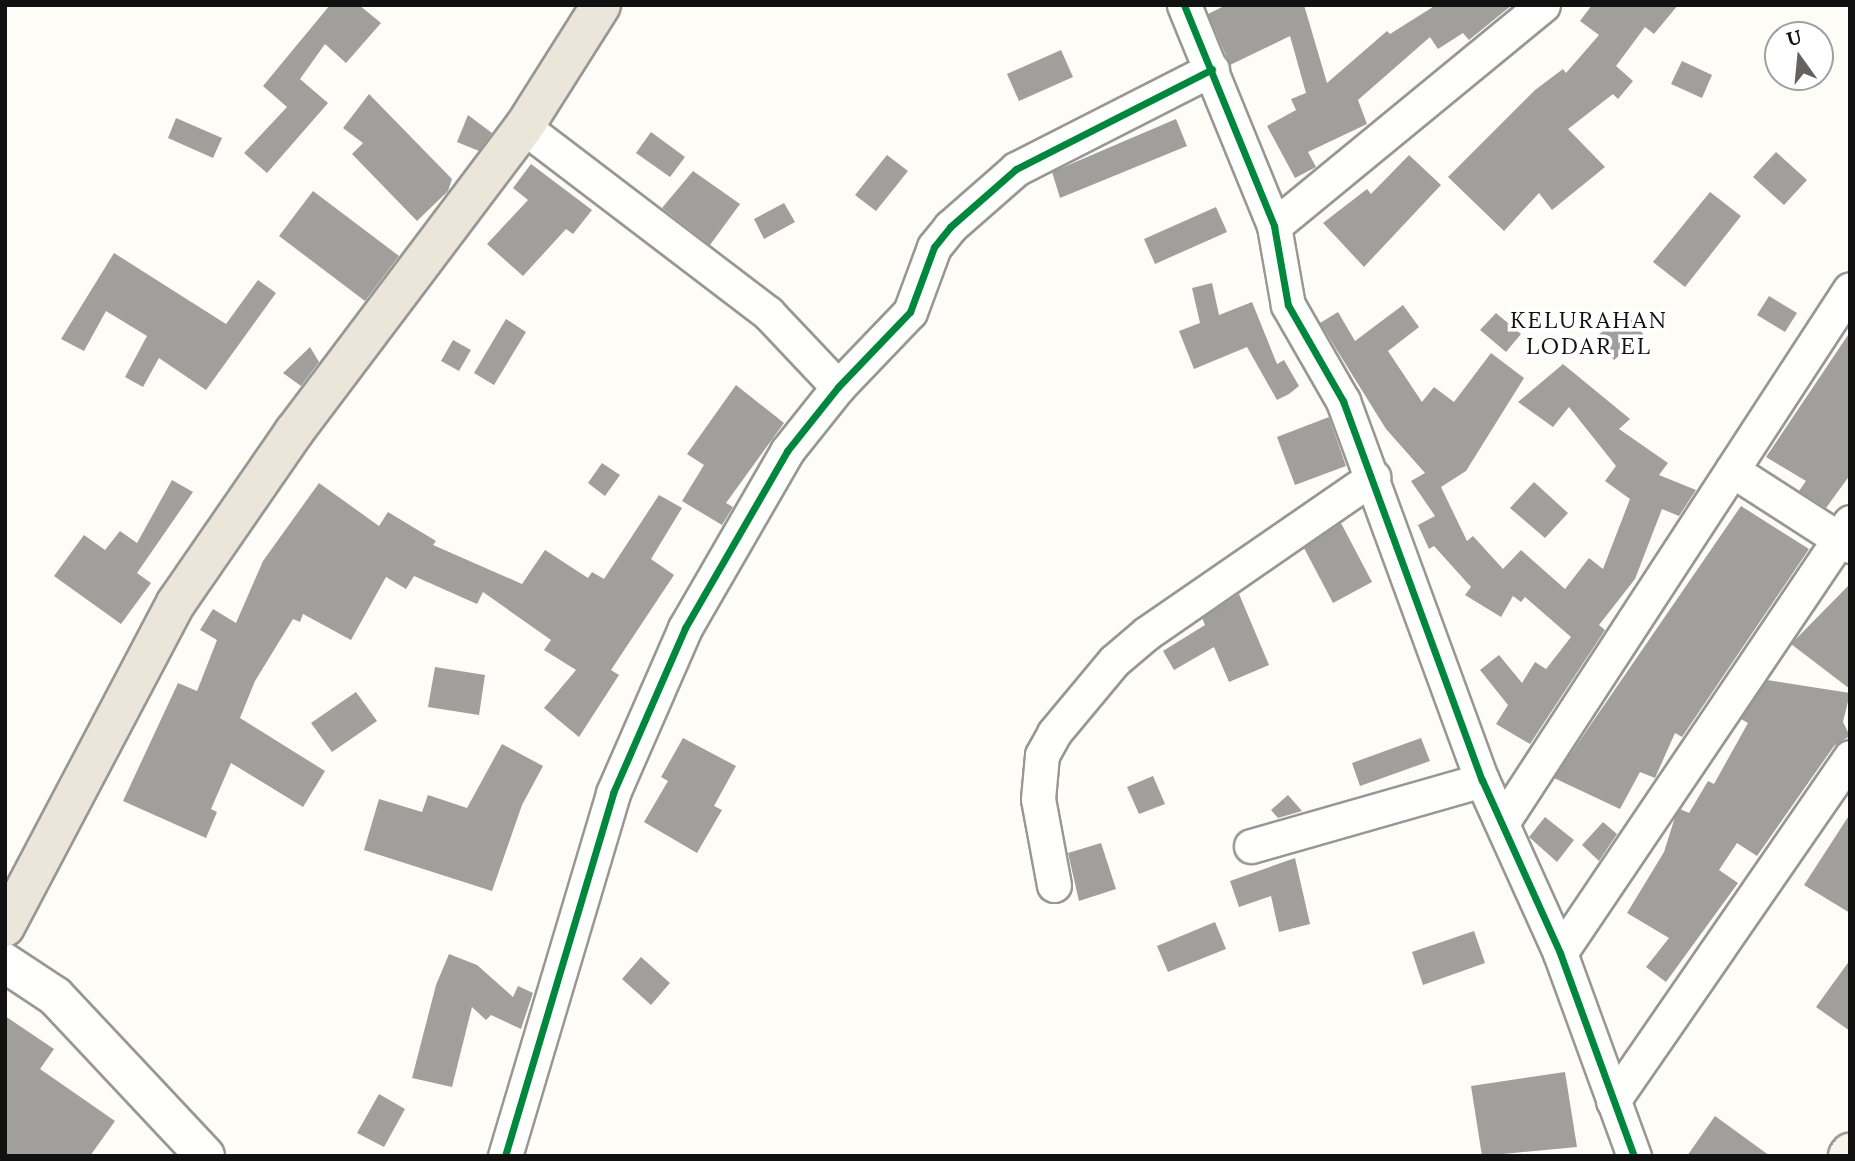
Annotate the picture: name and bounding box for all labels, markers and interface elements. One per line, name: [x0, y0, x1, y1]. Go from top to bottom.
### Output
north arrow: [1764, 21, 1834, 91]
text: U: [1784, 24, 1804, 51]
district label: KELURAHAN LODAR EL: [1511, 306, 1667, 360]

